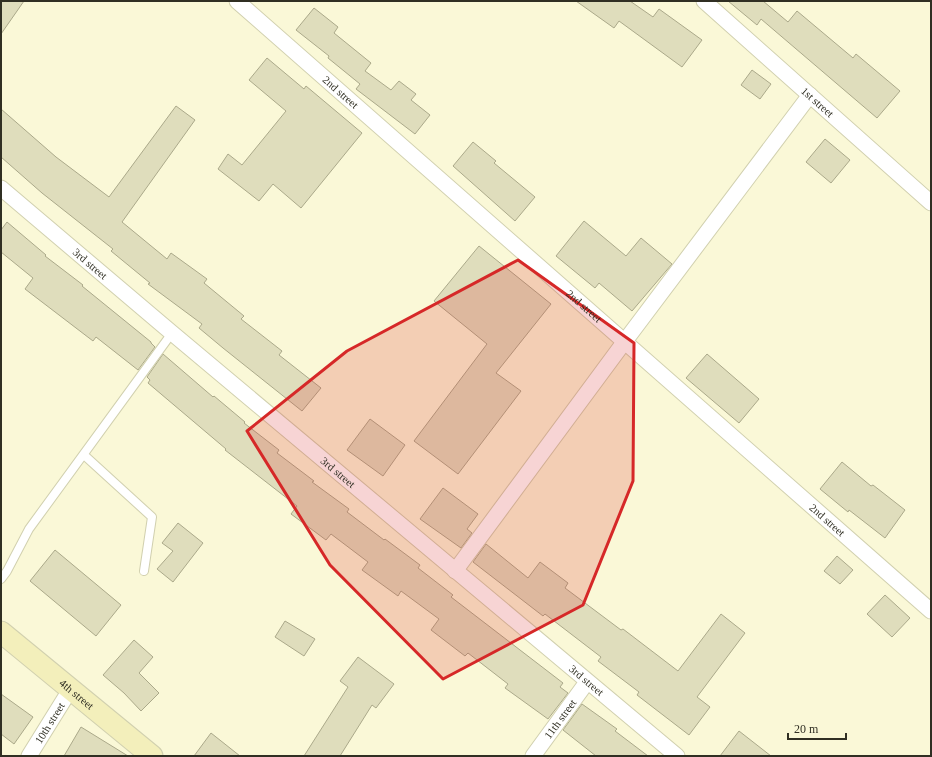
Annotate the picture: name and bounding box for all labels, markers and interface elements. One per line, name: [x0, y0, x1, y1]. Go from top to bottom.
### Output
street label: 2nd street: [321, 73, 361, 111]
street label: 1st street: [799, 84, 836, 120]
street label: 3rd street: [71, 246, 110, 282]
street label: 2nd street: [564, 287, 604, 325]
street label: 3rd street: [319, 454, 358, 490]
street label: 2nd street: [807, 501, 848, 539]
street label: 3rd street: [567, 662, 606, 698]
street label: 4th street: [57, 677, 96, 712]
street label: 11th street: [542, 697, 578, 741]
street label: 10th street: [32, 700, 67, 746]
scale bar: [788, 715, 846, 741]
text: 20 m: [794, 722, 819, 736]

